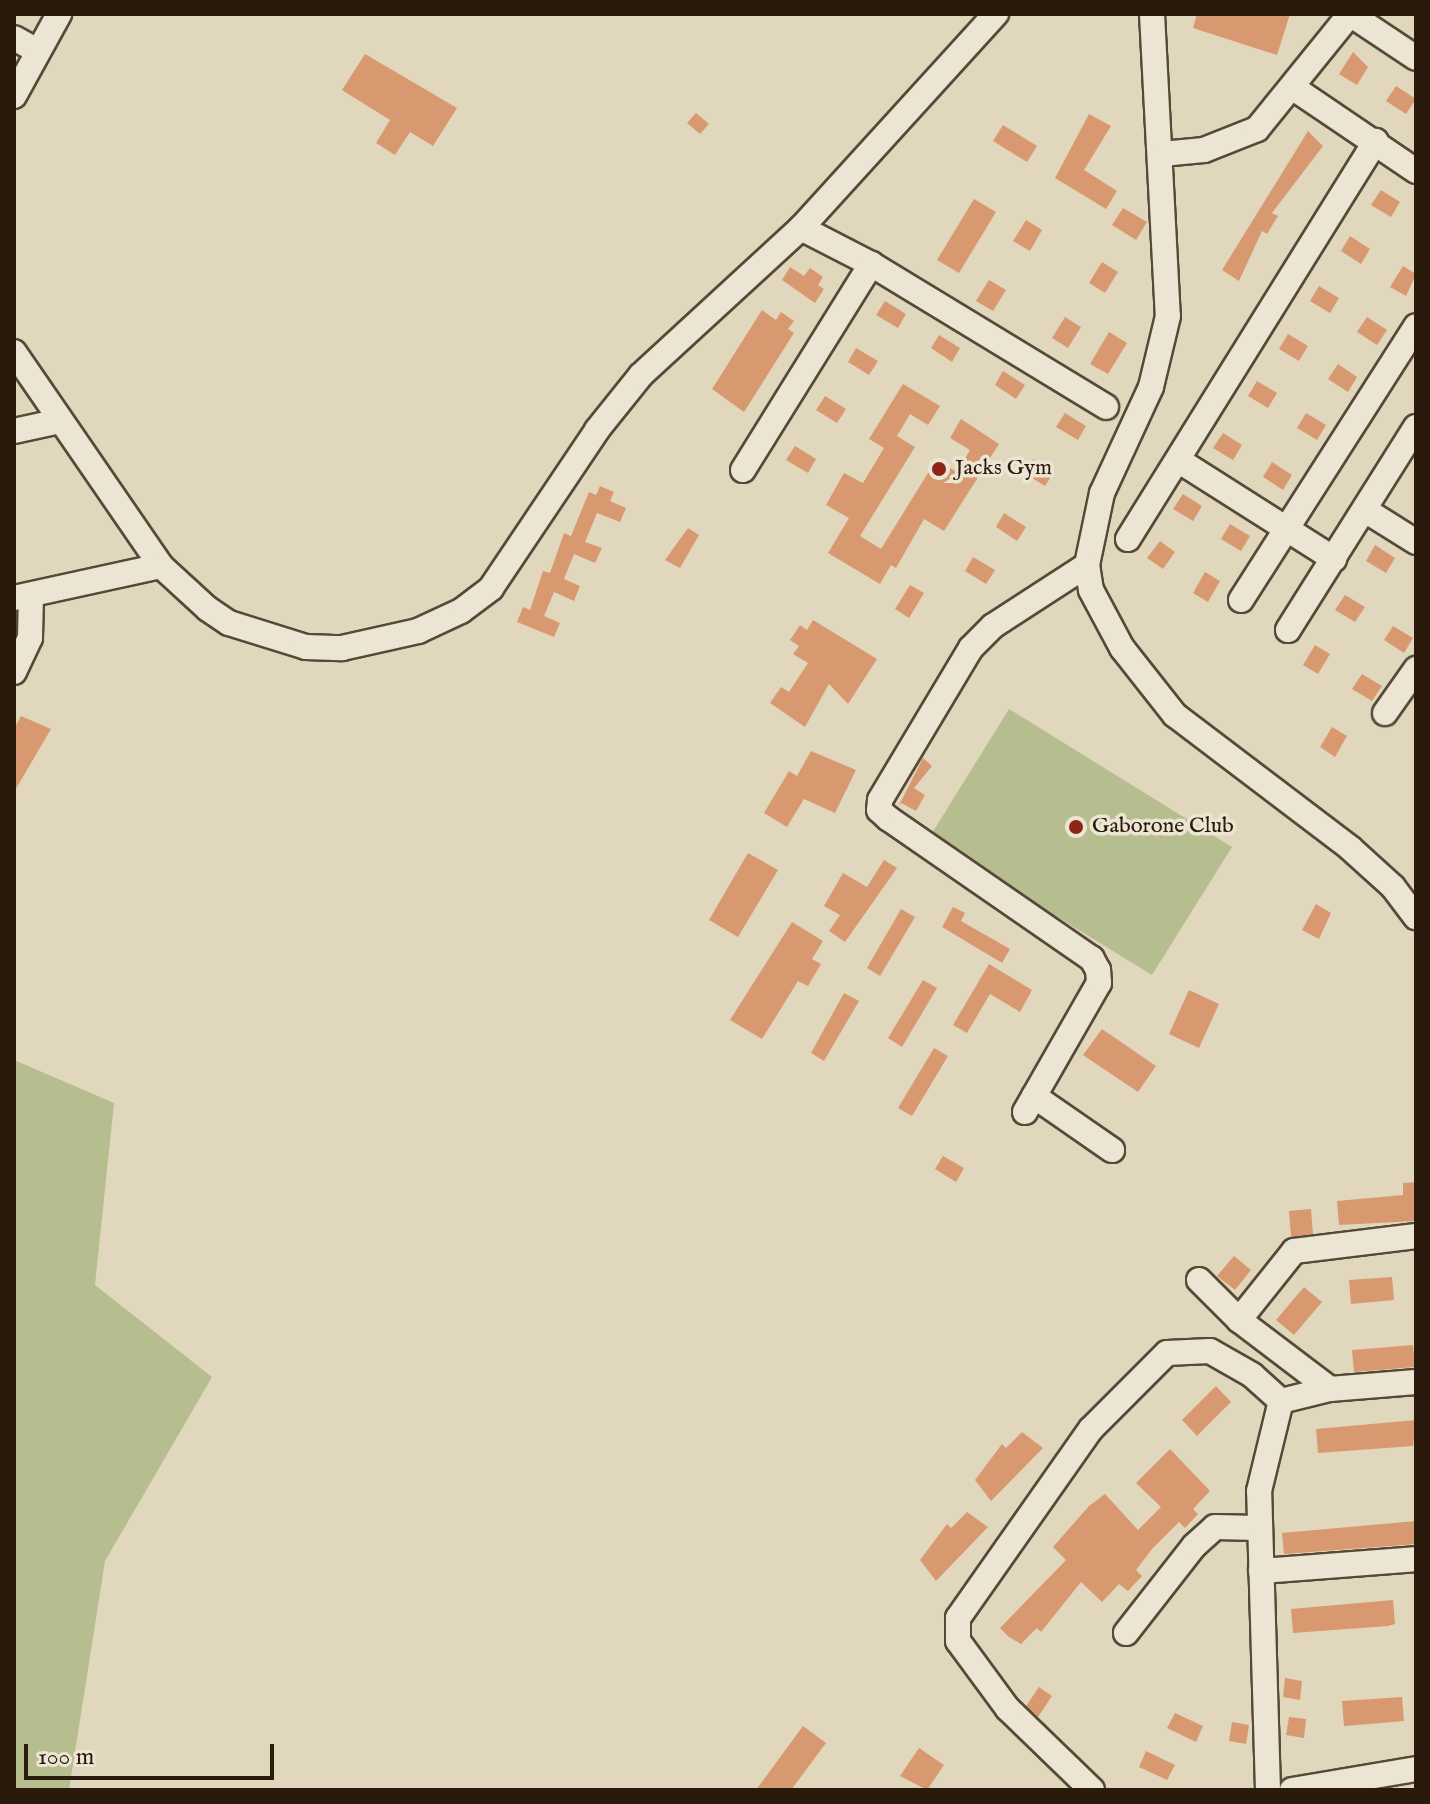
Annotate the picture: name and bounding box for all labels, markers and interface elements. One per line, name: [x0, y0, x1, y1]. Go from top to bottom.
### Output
place label: Jacks Gym: [955, 456, 1052, 482]
marker: Jacks Gym: [930, 460, 948, 478]
place label: Gaborone Club: [1092, 814, 1234, 840]
marker: Gaborone Club: [1067, 818, 1085, 836]
scale bar: [28, 1728, 278, 1778]
text: 100 m: [38, 1742, 94, 1773]

